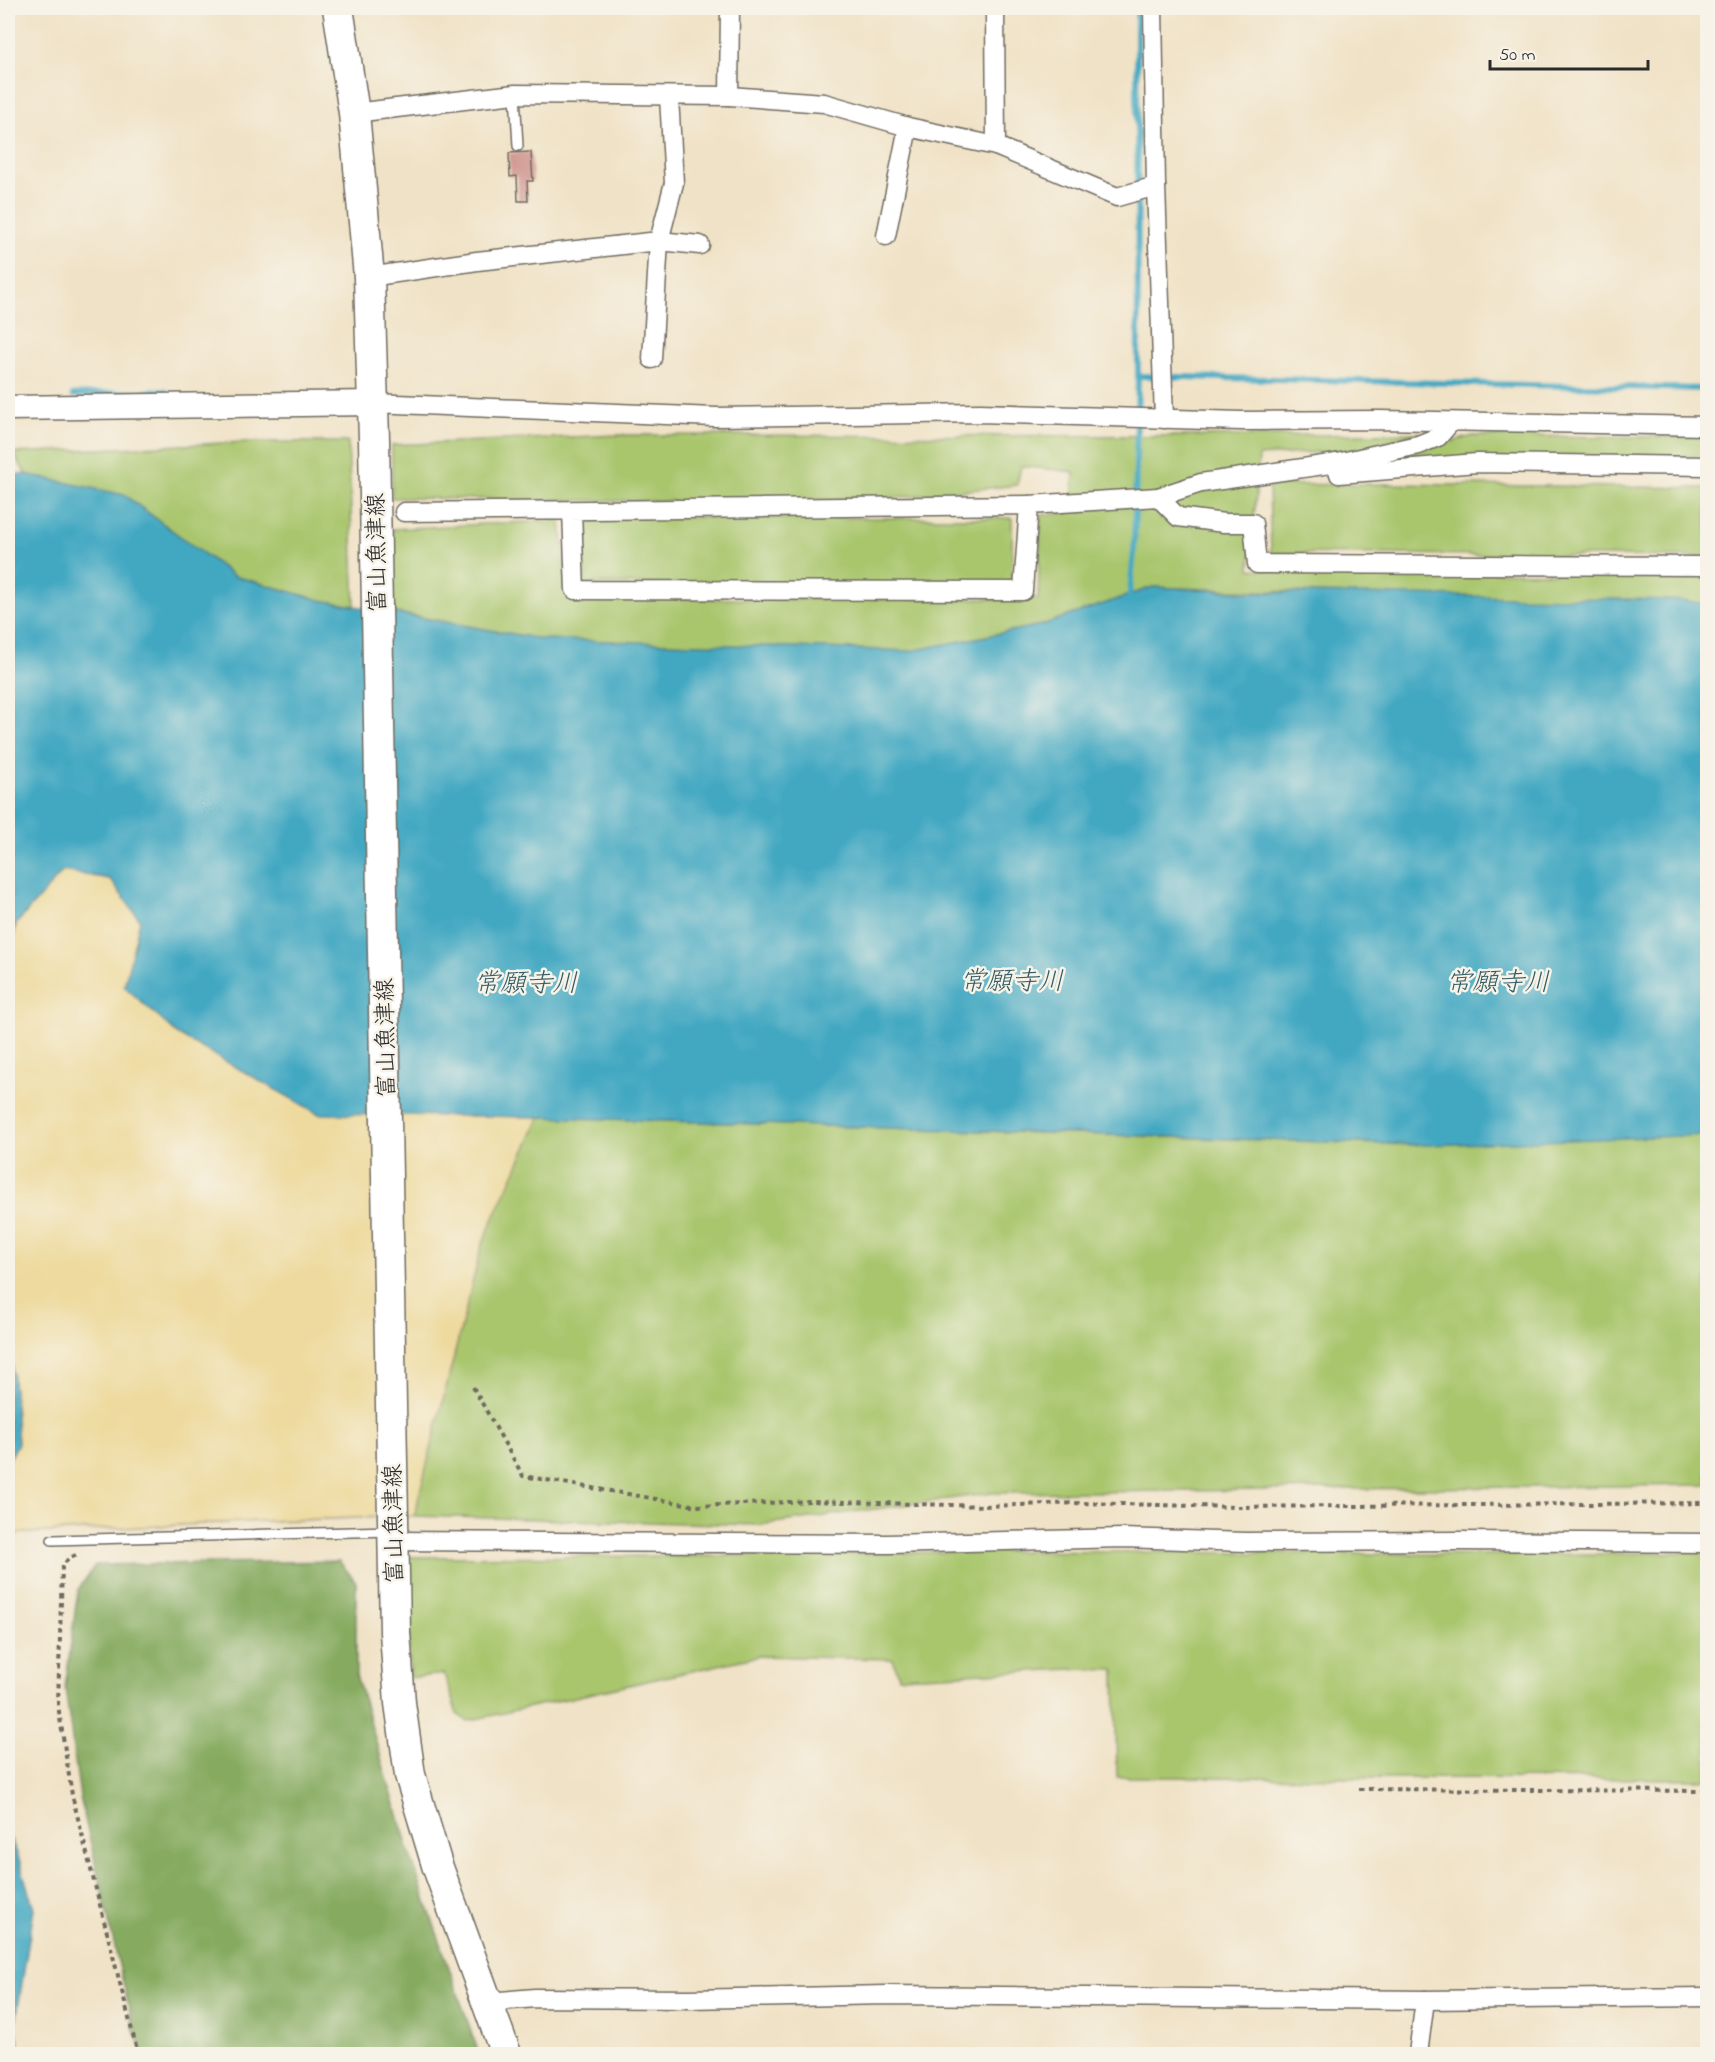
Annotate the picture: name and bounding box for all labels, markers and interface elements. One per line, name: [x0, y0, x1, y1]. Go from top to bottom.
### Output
scale bar: [1490, 33, 1648, 71]
text: 50 m: [1499, 43, 1536, 69]
street label: 富山魚津線: [360, 493, 397, 613]
water label: 常願寺川: [960, 964, 1064, 1002]
water label: 常願寺川: [1446, 965, 1550, 1003]
water label: 常願寺川: [474, 966, 578, 1004]
street label: 富山魚津線: [369, 978, 406, 1098]
street label: 富山魚津線: [377, 1464, 414, 1584]

